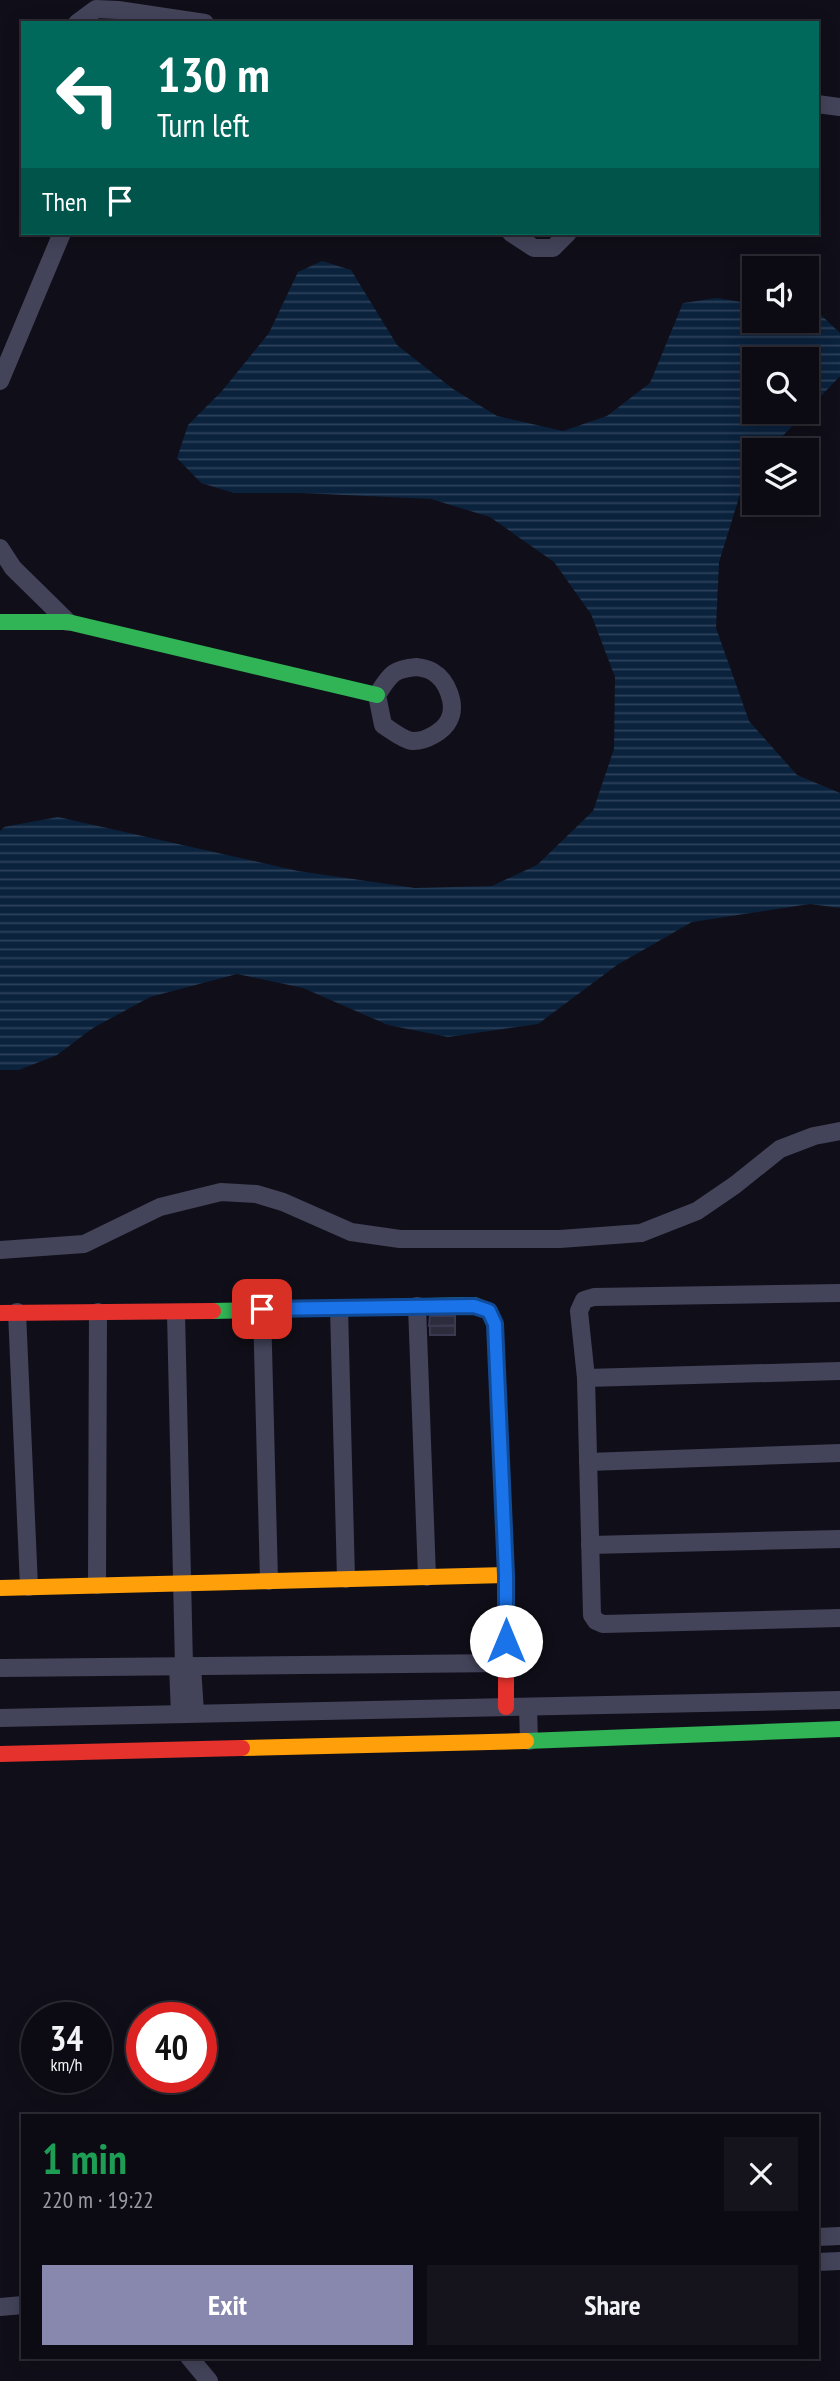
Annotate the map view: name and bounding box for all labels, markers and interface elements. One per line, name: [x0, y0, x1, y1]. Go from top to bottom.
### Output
text: 130 m: [157, 42, 270, 106]
icon: left: [42, 49, 133, 140]
text: Turn left: [157, 104, 249, 146]
icon: arrive: [101, 182, 139, 220]
text: Then: [42, 185, 87, 218]
map controls: [742, 256, 819, 515]
button: sound: [742, 256, 819, 333]
button: search: [742, 347, 819, 424]
button: layers: [742, 438, 819, 515]
pin: [232, 1279, 292, 1339]
icon: arrive: [243, 1290, 281, 1328]
position arrow: [469, 1604, 543, 1678]
speed limit sign: 40: [126, 2002, 217, 2093]
text: 34: [50, 2015, 83, 2061]
text: km/h: [51, 2053, 82, 2076]
text: 1 min: [42, 2131, 127, 2186]
button: close: [724, 2137, 798, 2211]
text: 220 m · 19:22: [42, 2185, 154, 2214]
button: Exit: [42, 2265, 413, 2345]
button: Share: [427, 2265, 798, 2345]

